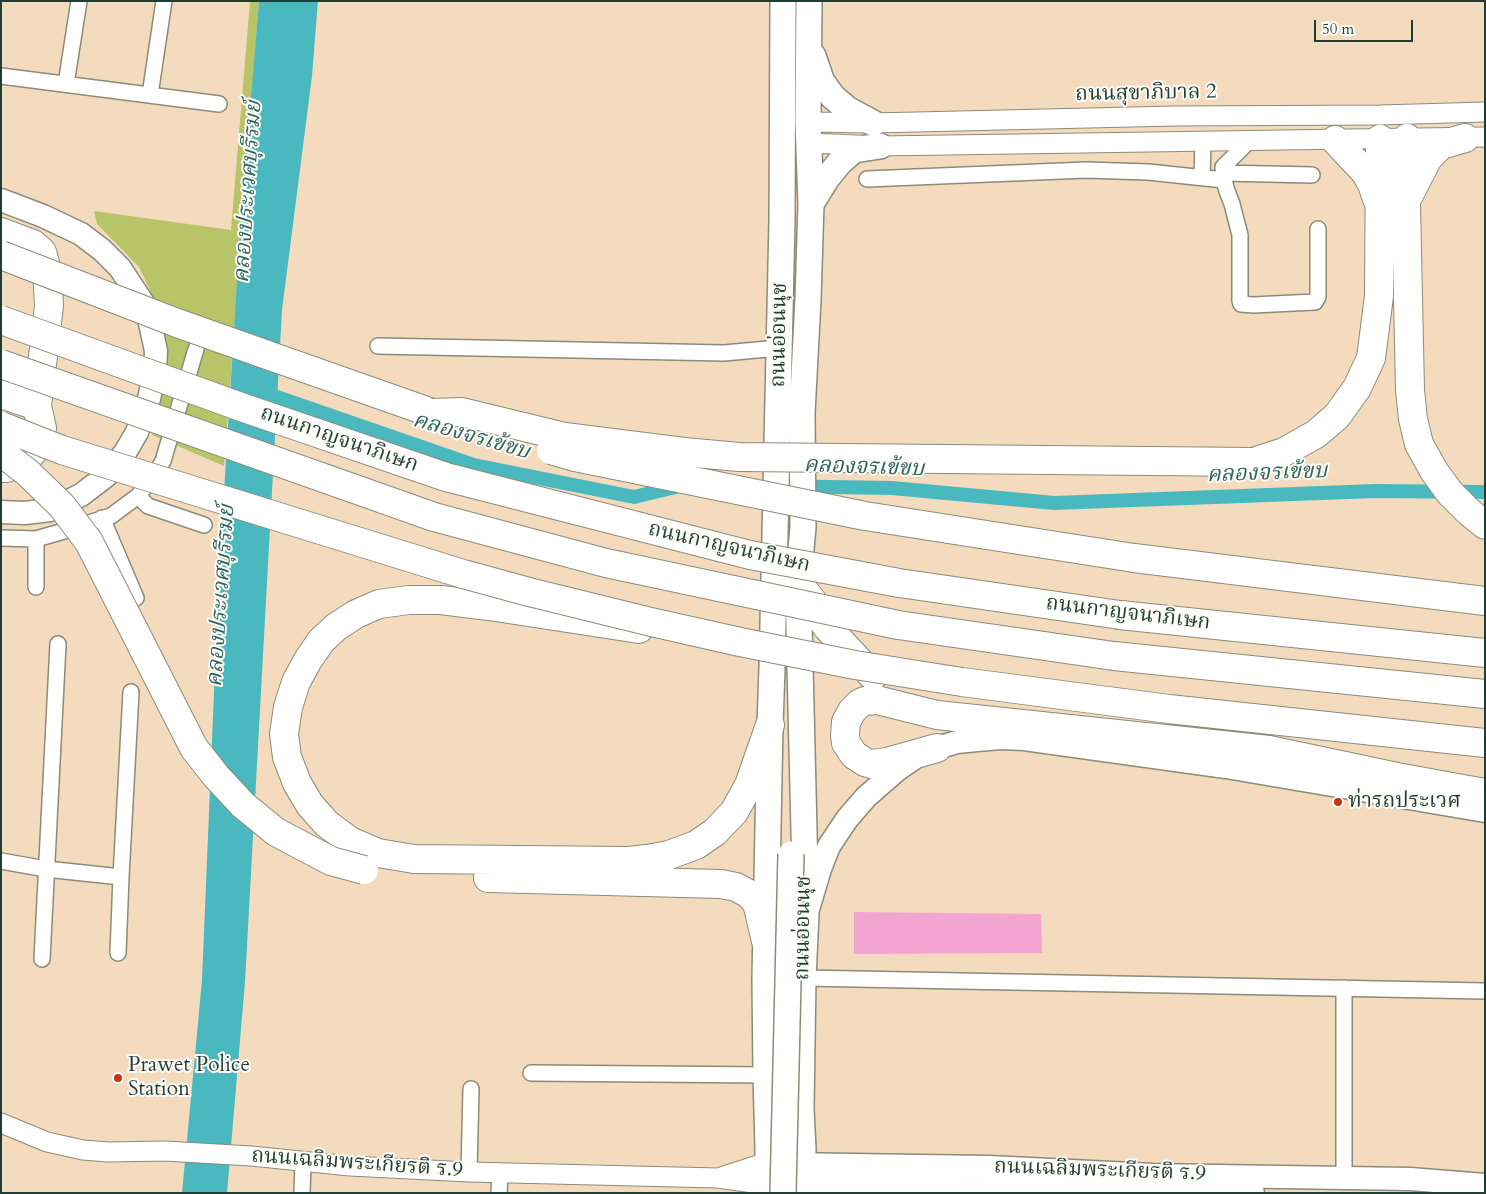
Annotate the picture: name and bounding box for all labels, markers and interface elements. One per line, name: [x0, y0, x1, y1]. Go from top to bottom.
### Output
scale bar: [1316, 10, 1415, 42]
text: 50 m: [1322, 19, 1354, 39]
street label: ถนนสุขาภิบาล 2: [1075, 80, 1217, 108]
water label: คลองประเวศบุรีรมย์: [229, 100, 269, 284]
street label: ถนนอ่อนนุช: [766, 282, 794, 388]
street label: ถนนกาญจนาภิเษก: [257, 401, 421, 479]
water label: คลองจรเข้ขบ: [409, 408, 533, 466]
water label: คลองจรเข้ขบ: [803, 453, 925, 483]
water label: คลองจรเข้ขบ: [1206, 459, 1328, 489]
water label: คลองประเวศบุรีรมย์: [202, 504, 242, 688]
street label: ถนนกาญจนาภิเษก: [646, 517, 812, 579]
street label: ถนนกาญจนาภิเษก: [1044, 591, 1212, 637]
place label: ท่ารถประเวศ: [1348, 789, 1461, 815]
marker: ท่ารถประเวศ: [1332, 796, 1344, 808]
street label: ถนนอ่อนนุช: [790, 875, 818, 981]
place label: Prawet Police Station: [128, 1053, 250, 1103]
marker: Prawet Police Station: [112, 1072, 124, 1084]
street label: ถนนเฉลิมพระเกียรติ ร.9: [250, 1144, 464, 1184]
street label: ถนนเฉลิมพระเกียรติ ร.9: [994, 1155, 1206, 1187]

